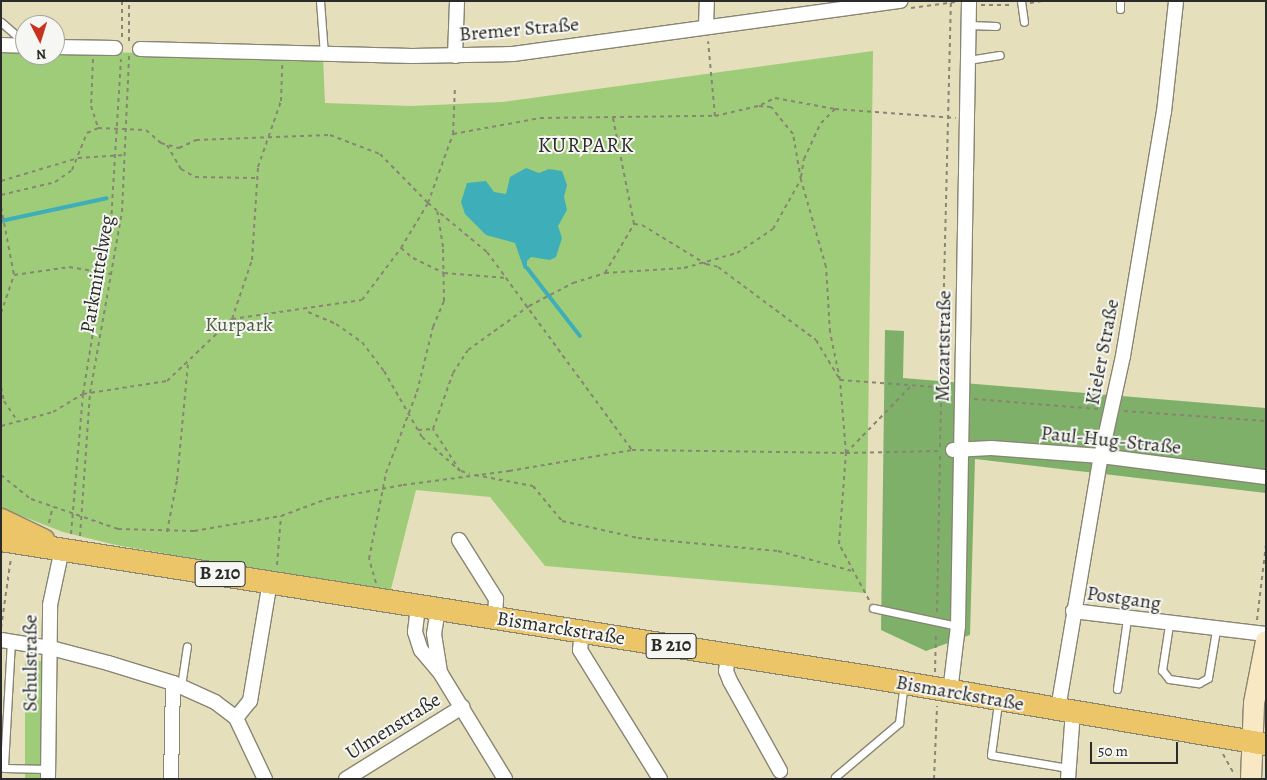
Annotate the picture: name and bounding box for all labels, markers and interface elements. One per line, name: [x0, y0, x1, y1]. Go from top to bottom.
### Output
street label: Bremer Straße: [458, 12, 580, 46]
north arrow: [15, 15, 65, 65]
text: N: [35, 45, 47, 64]
district label: KURPARK: [537, 132, 635, 158]
street label: Parkmittelweg: [75, 213, 119, 335]
street label: Mozartstraße: [930, 290, 956, 402]
street label: Kieler Straße: [1080, 297, 1124, 407]
park label: Kurpark: [205, 312, 273, 336]
street label: Paul-Hug-Straße: [1040, 421, 1182, 459]
road number: B 210: [194, 558, 246, 590]
street label: Postgang: [1085, 581, 1163, 615]
street label: Bismarckstraße: [495, 606, 627, 650]
street label: Schulstraße: [18, 614, 42, 712]
road number: B 210: [645, 630, 697, 662]
street label: Bismarckstraße: [894, 670, 1026, 716]
street label: Ulmenstraße: [341, 687, 445, 765]
scale bar: [1092, 732, 1180, 764]
text: 50 m: [1098, 741, 1128, 761]

